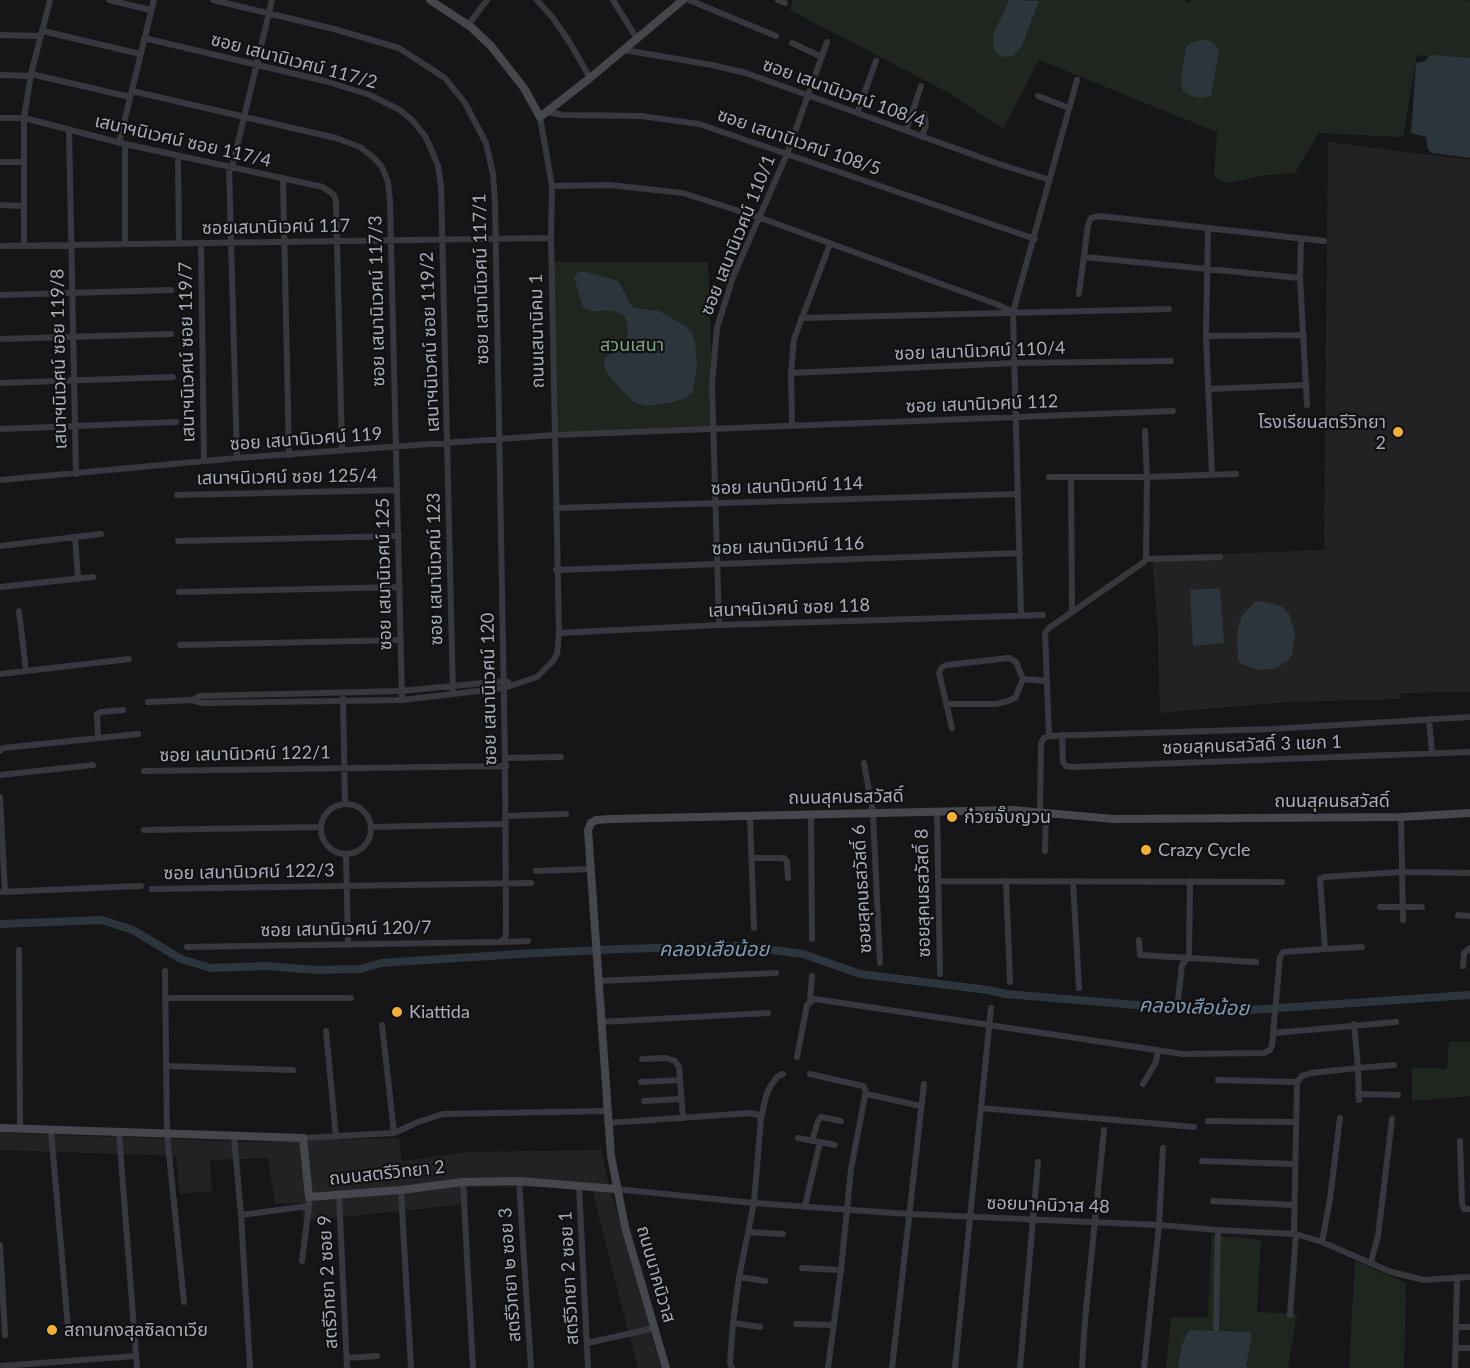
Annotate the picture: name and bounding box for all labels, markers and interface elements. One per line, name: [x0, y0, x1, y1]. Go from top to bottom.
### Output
street label: ซอย เสนานิเวศน์ 117/2: [208, 28, 380, 94]
street label: ซอย เสนานิเวศน์ 108/4: [760, 54, 928, 132]
street label: ซอย เสนานิเวศน์ 108/5: [715, 104, 883, 180]
street label: เสนาฯนิเวศน์ ซอย 117/4: [93, 110, 273, 172]
street label: ซอย เสนานิเวศน์ 110/1: [696, 152, 780, 318]
street label: ซอย เสนานิเวศน์ 117/1: [469, 193, 493, 365]
street label: ซอยเสนานิเวศน์ 117: [202, 215, 350, 239]
street label: ซอย เสนานิเวศน์ 117/3: [365, 215, 389, 387]
street label: เสนาฯนิเวศน์ ซอย 119/2: [416, 251, 444, 433]
street label: เสนาฯนิเวศน์ ซอย 119/7: [175, 262, 199, 442]
street label: เสนาฯนิเวศน์ ซอย 119/8: [47, 269, 71, 449]
street label: ถนนเสนานิคม 1: [525, 273, 549, 389]
park label: สวนเสนา: [600, 334, 664, 356]
street label: ซอย เสนานิเวศน์ 110/4: [894, 337, 1066, 365]
street label: ซอย เสนานิเวศน์ 112: [905, 391, 1059, 417]
place label: โรงเรียนสตรีวิทยา 2: [1258, 411, 1386, 454]
street label: ซอย เสนานิเวศน์ 119: [229, 423, 383, 455]
marker: โรงเรียนสตรีวิทยา 2: [1391, 425, 1405, 439]
street label: เสนาฯนิเวศน์ ซอย 125/4: [197, 465, 377, 489]
street label: ซอย เสนานิเวศน์ 114: [710, 473, 864, 499]
street label: ซอย เสนานิเวศน์ 123: [423, 492, 447, 646]
street label: ซอย เสนานิเวศน์ 125: [372, 497, 396, 651]
street label: ซอย เสนานิเวศน์ 116: [711, 533, 865, 559]
street label: เสนาฯนิเวศน์ ซอย 118: [708, 594, 870, 622]
street label: ซอย เสนานิเวศน์ 120: [477, 612, 501, 766]
street label: ซอยสุคนธสวัสดิ์ 3 แยก 1: [1162, 731, 1342, 759]
street label: ซอย เสนานิเวศน์ 122/1: [159, 742, 331, 766]
street label: ถนนสุคนธสวัสดิ์: [788, 785, 904, 809]
street label: ถนนสุคนธสวัสดิ์: [1274, 790, 1390, 812]
place label: ก๋วยจั๊บญวน: [964, 806, 1051, 828]
marker: ก๋วยจั๊บญวน: [945, 810, 959, 824]
street label: ซอยสุคนธสวัสดิ์ 6: [848, 824, 876, 954]
street label: ซอยสุคนธสวัสดิ์ 8: [911, 828, 935, 958]
place label: Crazy Cycle: [1158, 839, 1250, 861]
marker: Crazy Cycle: [1139, 843, 1153, 857]
street label: ซอย เสนานิเวศน์ 122/3: [163, 860, 335, 884]
street label: ซอย เสนานิเวศน์ 120/7: [260, 917, 432, 941]
water label: คลองเสือน้อย: [659, 938, 769, 962]
water label: คลองเสือน้อย: [1139, 993, 1249, 1021]
place label: Kiattida: [409, 1001, 470, 1023]
marker: Kiattida: [390, 1005, 404, 1019]
street label: ถนนสตรีวิทยา 2: [328, 1156, 446, 1190]
street label: ซอยนาคนิวาส 48: [986, 1192, 1110, 1218]
street label: สตรีวิทยา ๒ ซอย 3: [495, 1207, 525, 1343]
street label: สตรีวิทยา 2 ซอย 1: [555, 1210, 583, 1346]
street label: สตรีวิทยา 2 ซอย 9: [314, 1214, 342, 1350]
street label: ถนนนาคนิวาส: [632, 1223, 680, 1325]
place label: สถานกงสุลซิลดาเวีย: [64, 1319, 208, 1341]
marker: สถานกงสุลซิลดาเวีย: [45, 1323, 59, 1337]

